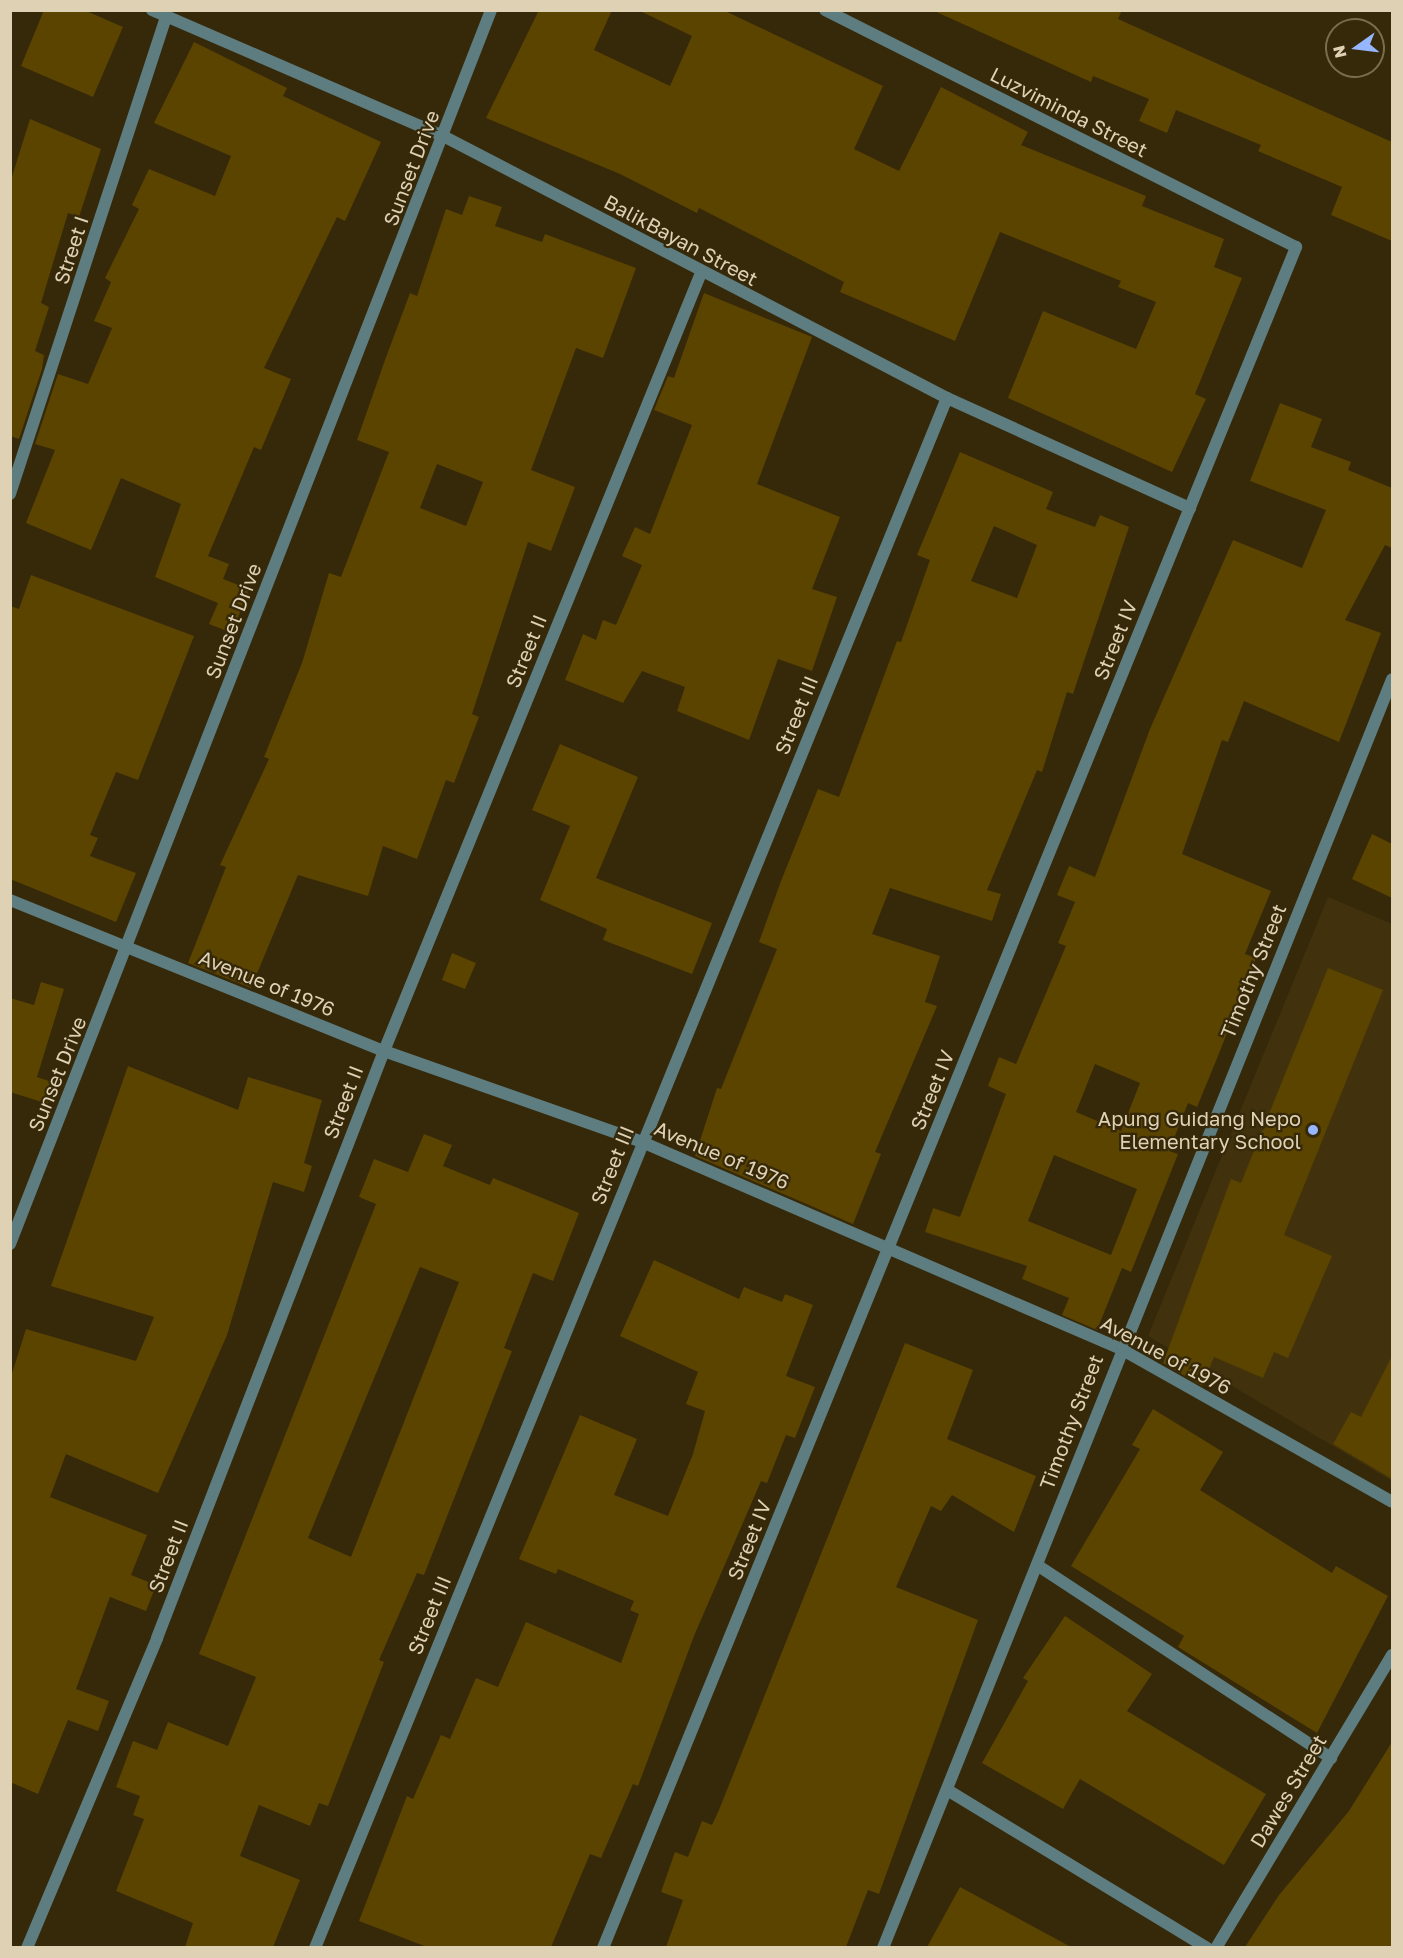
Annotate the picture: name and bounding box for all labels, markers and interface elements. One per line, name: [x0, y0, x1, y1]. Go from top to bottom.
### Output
north arrow: [1325, 18, 1385, 78]
text: N: [1328, 44, 1351, 60]
street label: Luzviminda Street: [986, 62, 1152, 162]
street label: Sunset Drive: [378, 107, 444, 229]
street label: BalikBayan Street: [600, 189, 762, 291]
street label: Street I: [49, 213, 93, 287]
street label: Sunset Drive: [200, 560, 266, 682]
street label: Street IV: [1088, 597, 1142, 683]
street label: Street II: [500, 611, 552, 691]
street label: Street III: [769, 672, 823, 758]
street label: Timothy Street: [1215, 900, 1291, 1042]
street label: Avenue of 1976: [196, 945, 338, 1021]
street label: Sunset Drive: [23, 1013, 91, 1135]
street label: Street IV: [905, 1047, 959, 1133]
street label: Street II: [318, 1062, 368, 1142]
place label: Apung Guidang Nepo Elementary School: [1098, 1106, 1301, 1153]
street label: Avenue of 1976: [651, 1116, 793, 1194]
street label: Street III: [585, 1122, 639, 1208]
marker: Apung Guidang Nepo Elementary School: [1306, 1123, 1320, 1137]
street label: Avenue of 1976: [1097, 1311, 1235, 1399]
street label: Timothy Street: [1034, 1351, 1108, 1493]
street label: Street IV: [722, 1497, 776, 1583]
street label: Street II: [143, 1516, 193, 1596]
street label: Street III: [402, 1572, 456, 1658]
street label: Dawes Street: [1245, 1730, 1331, 1852]

